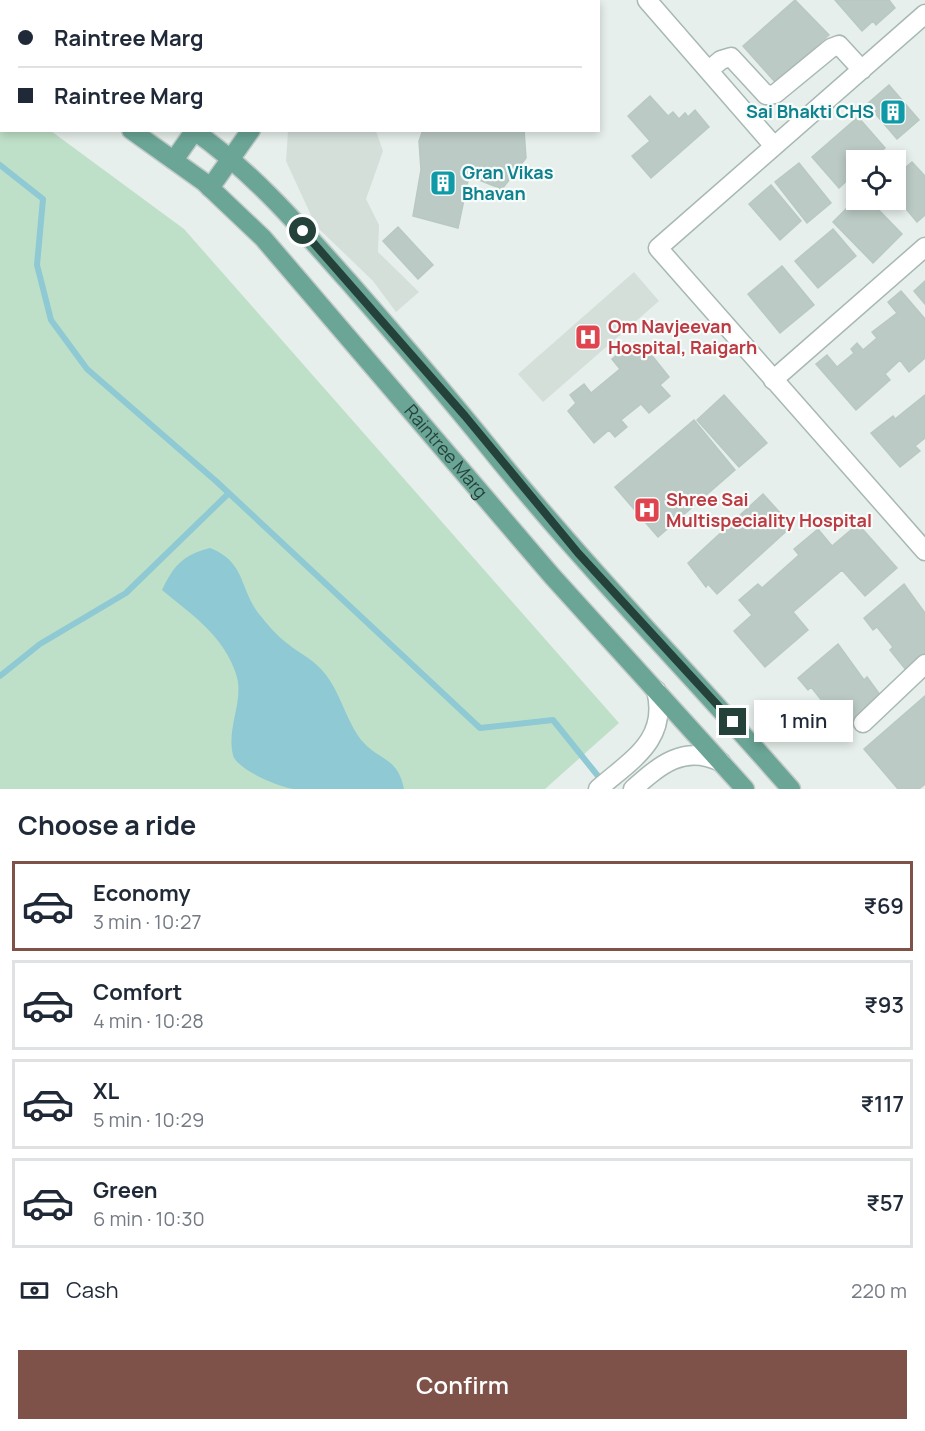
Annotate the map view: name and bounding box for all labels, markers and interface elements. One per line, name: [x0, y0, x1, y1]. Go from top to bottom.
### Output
text: Raintree Marg: [54, 23, 203, 53]
text: Raintree Marg: [54, 81, 203, 111]
building icon: Sai Bhakti CHS: [878, 97, 908, 127]
place label: Sai Bhakti CHS: [746, 99, 874, 123]
map controls: [846, 150, 906, 210]
button: locate: [846, 150, 906, 210]
place label: Gran Vikas Bhavan: [462, 160, 554, 205]
building icon: Gran Vikas Bhavan: [428, 168, 458, 198]
route start: [289, 217, 316, 244]
place label: Om Navjeevan Hospital, Raigarh: [608, 314, 757, 359]
hospital icon: Om Navjeevan Hospital, Raigarh: [573, 322, 603, 352]
street label: Raintree Marg: [399, 399, 493, 503]
place label: Shree Sai Multispeciality Hospital: [666, 487, 872, 532]
hospital icon: Shree Sai Multispeciality Hospital: [632, 495, 662, 525]
callout: 1 min: [754, 701, 853, 743]
text: 1 min: [780, 707, 827, 734]
route end: [719, 708, 746, 735]
text: Choose a ride: [18, 806, 196, 843]
text: Economy: [93, 878, 191, 908]
icon: car: [21, 879, 75, 933]
text: ₹69: [864, 891, 904, 921]
text: 3 min · 10:27: [93, 908, 202, 935]
text: Comfort: [93, 977, 182, 1007]
icon: car: [21, 978, 75, 1032]
text: ₹93: [864, 990, 904, 1020]
text: 4 min · 10:28: [93, 1007, 204, 1034]
text: XL: [93, 1076, 119, 1106]
icon: car: [21, 1077, 75, 1131]
text: ₹117: [860, 1089, 904, 1119]
text: 5 min · 10:29: [93, 1106, 204, 1133]
text: Green: [93, 1175, 158, 1205]
icon: car: [21, 1176, 75, 1230]
text: ₹57: [866, 1188, 904, 1218]
text: 6 min · 10:30: [93, 1205, 205, 1232]
icon: cash: [18, 1274, 51, 1307]
text: Cash: [66, 1275, 119, 1305]
text: 220 m: [851, 1277, 907, 1304]
button: Confirm: [18, 1350, 907, 1419]

